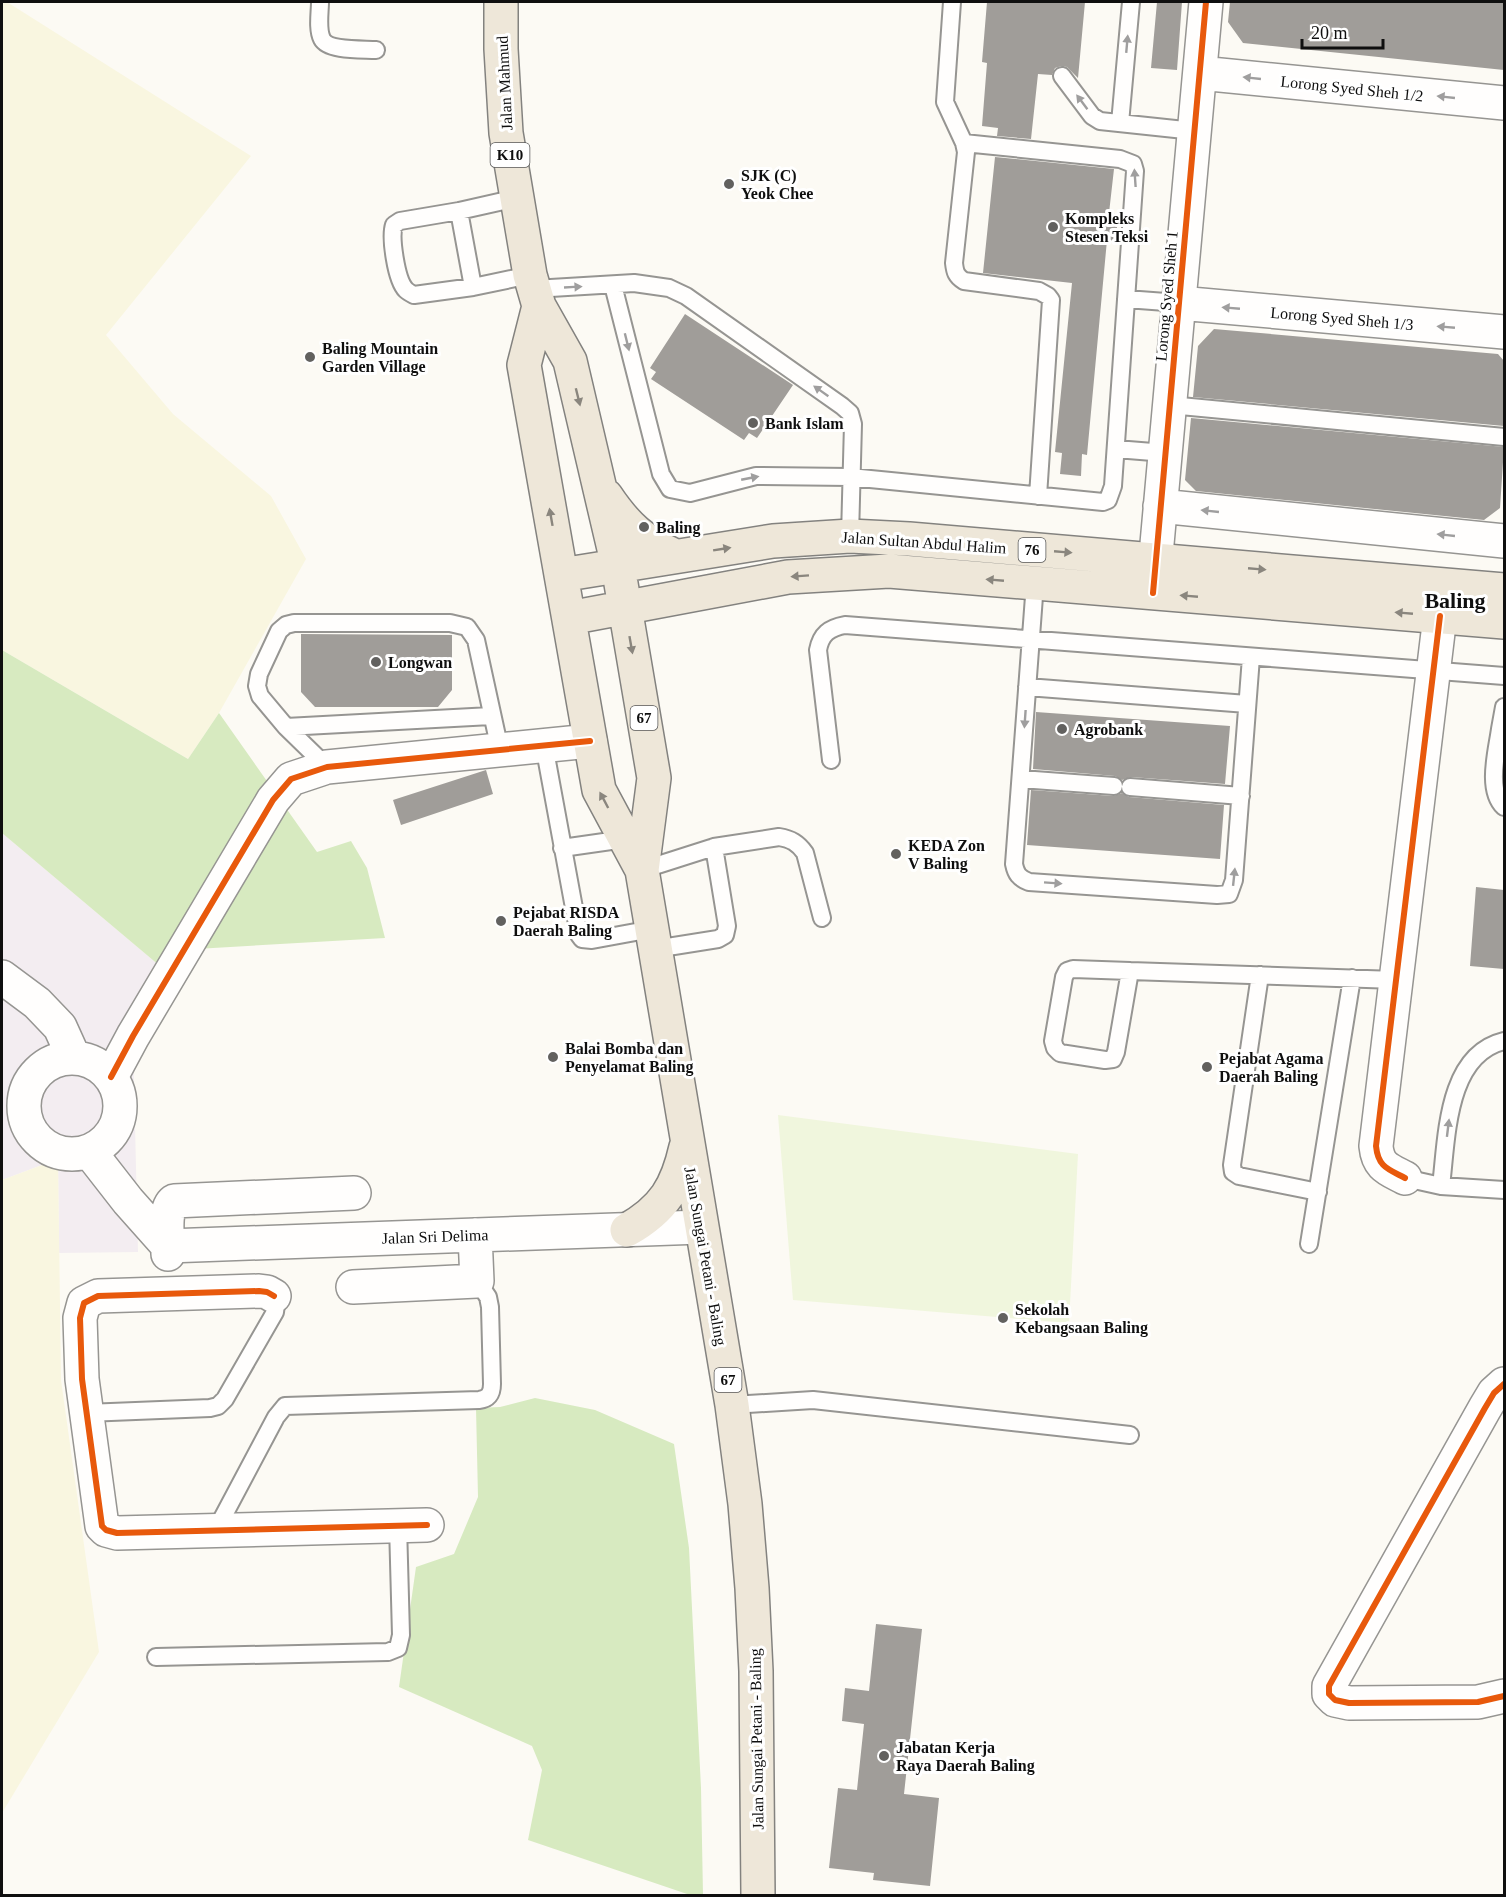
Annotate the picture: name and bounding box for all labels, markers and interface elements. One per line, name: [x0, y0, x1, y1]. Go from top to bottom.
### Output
scale bar: [1302, 12, 1383, 50]
text: 20 m: [1311, 23, 1348, 43]
street label: Jalan Mahmud: [494, 35, 515, 131]
one-way arrow: [1123, 35, 1132, 54]
one-way arrow: [1243, 73, 1262, 83]
street label: Lorong Syed Sheh 1/2: [1280, 73, 1424, 105]
one-way arrow: [1437, 92, 1456, 102]
one-way arrow: [1075, 94, 1088, 110]
road number: K10: [490, 143, 530, 167]
place label: SJK (C) Yeok Chee: [741, 167, 813, 202]
one-way arrow: [1130, 168, 1139, 187]
marker: SJK (C) Yeok Chee: [722, 177, 736, 191]
place label: Kompleks Stesen Teksi: [1065, 210, 1149, 245]
marker: Kompleks Stesen Teksi: [1046, 220, 1060, 234]
street label: Lorong Syed Sheh 1: [1152, 230, 1182, 362]
one-way arrow: [564, 282, 583, 292]
one-way arrow: [1222, 303, 1241, 313]
street label: Lorong Syed Sheh 1/3: [1270, 304, 1414, 334]
one-way arrow: [1437, 322, 1456, 332]
one-way arrow: [623, 333, 632, 351]
place label: Baling Mountain Garden Village: [322, 340, 438, 376]
marker: Baling Mountain Garden Village: [303, 350, 317, 364]
one-way arrow: [814, 385, 830, 397]
one-way arrow: [574, 388, 584, 406]
place label: Bank Islam: [765, 415, 844, 432]
marker: Bank Islam: [746, 416, 760, 430]
one-way arrow: [741, 473, 760, 482]
one-way arrow: [1201, 506, 1220, 516]
one-way arrow: [546, 508, 555, 527]
place label: Baling: [656, 519, 700, 537]
marker: Baling: [637, 520, 651, 534]
street label: Jalan Sultan Abdul Halim: [841, 528, 1007, 557]
one-way arrow: [1437, 530, 1456, 540]
road number: 76: [1018, 538, 1046, 562]
one-way arrow: [713, 544, 732, 553]
one-way arrow: [1054, 547, 1073, 557]
one-way arrow: [1248, 564, 1267, 574]
one-way arrow: [791, 571, 810, 581]
one-way arrow: [985, 575, 1004, 585]
district label: Baling: [1424, 588, 1486, 613]
one-way arrow: [1180, 591, 1199, 600]
one-way arrow: [1395, 608, 1414, 618]
one-way arrow: [627, 635, 636, 654]
place label: Longwan: [388, 654, 452, 672]
marker: Longwan: [369, 655, 383, 669]
road number: 67: [630, 706, 658, 730]
one-way arrow: [1020, 709, 1030, 728]
place label: Agrobank: [1074, 721, 1143, 739]
marker: Agrobank: [1055, 722, 1069, 736]
one-way arrow: [599, 792, 609, 809]
place label: KEDA Zon V Baling: [908, 837, 985, 873]
marker: KEDA Zon V Baling: [889, 847, 903, 861]
one-way arrow: [1229, 867, 1239, 886]
one-way arrow: [1044, 879, 1063, 888]
place label: Pejabat RISDA Daerah Baling: [513, 904, 620, 940]
marker: Pejabat RISDA Daerah Baling: [494, 914, 508, 928]
place label: Balai Bomba dan Penyelamat Baling: [565, 1040, 693, 1076]
marker: Balai Bomba dan Penyelamat Baling: [546, 1050, 560, 1064]
place label: Pejabat Agama Daerah Baling: [1219, 1050, 1323, 1086]
marker: Pejabat Agama Daerah Baling: [1200, 1060, 1214, 1074]
one-way arrow: [1444, 1118, 1453, 1137]
street label: Jalan Sungai Petani - Baling: [680, 1165, 730, 1347]
street label: Jalan Sri Delima: [381, 1226, 489, 1247]
place label: Sekolah Kebangsaan Baling: [1015, 1301, 1148, 1337]
marker: Sekolah Kebangsaan Baling: [996, 1311, 1010, 1325]
road number: 67: [714, 1368, 742, 1392]
street label: Jalan Sungai Petani - Baling: [746, 1648, 768, 1830]
place label: Jabatan Kerja Raya Daerah Baling: [896, 1739, 1035, 1775]
marker: Jabatan Kerja Raya Daerah Baling: [877, 1749, 891, 1763]

